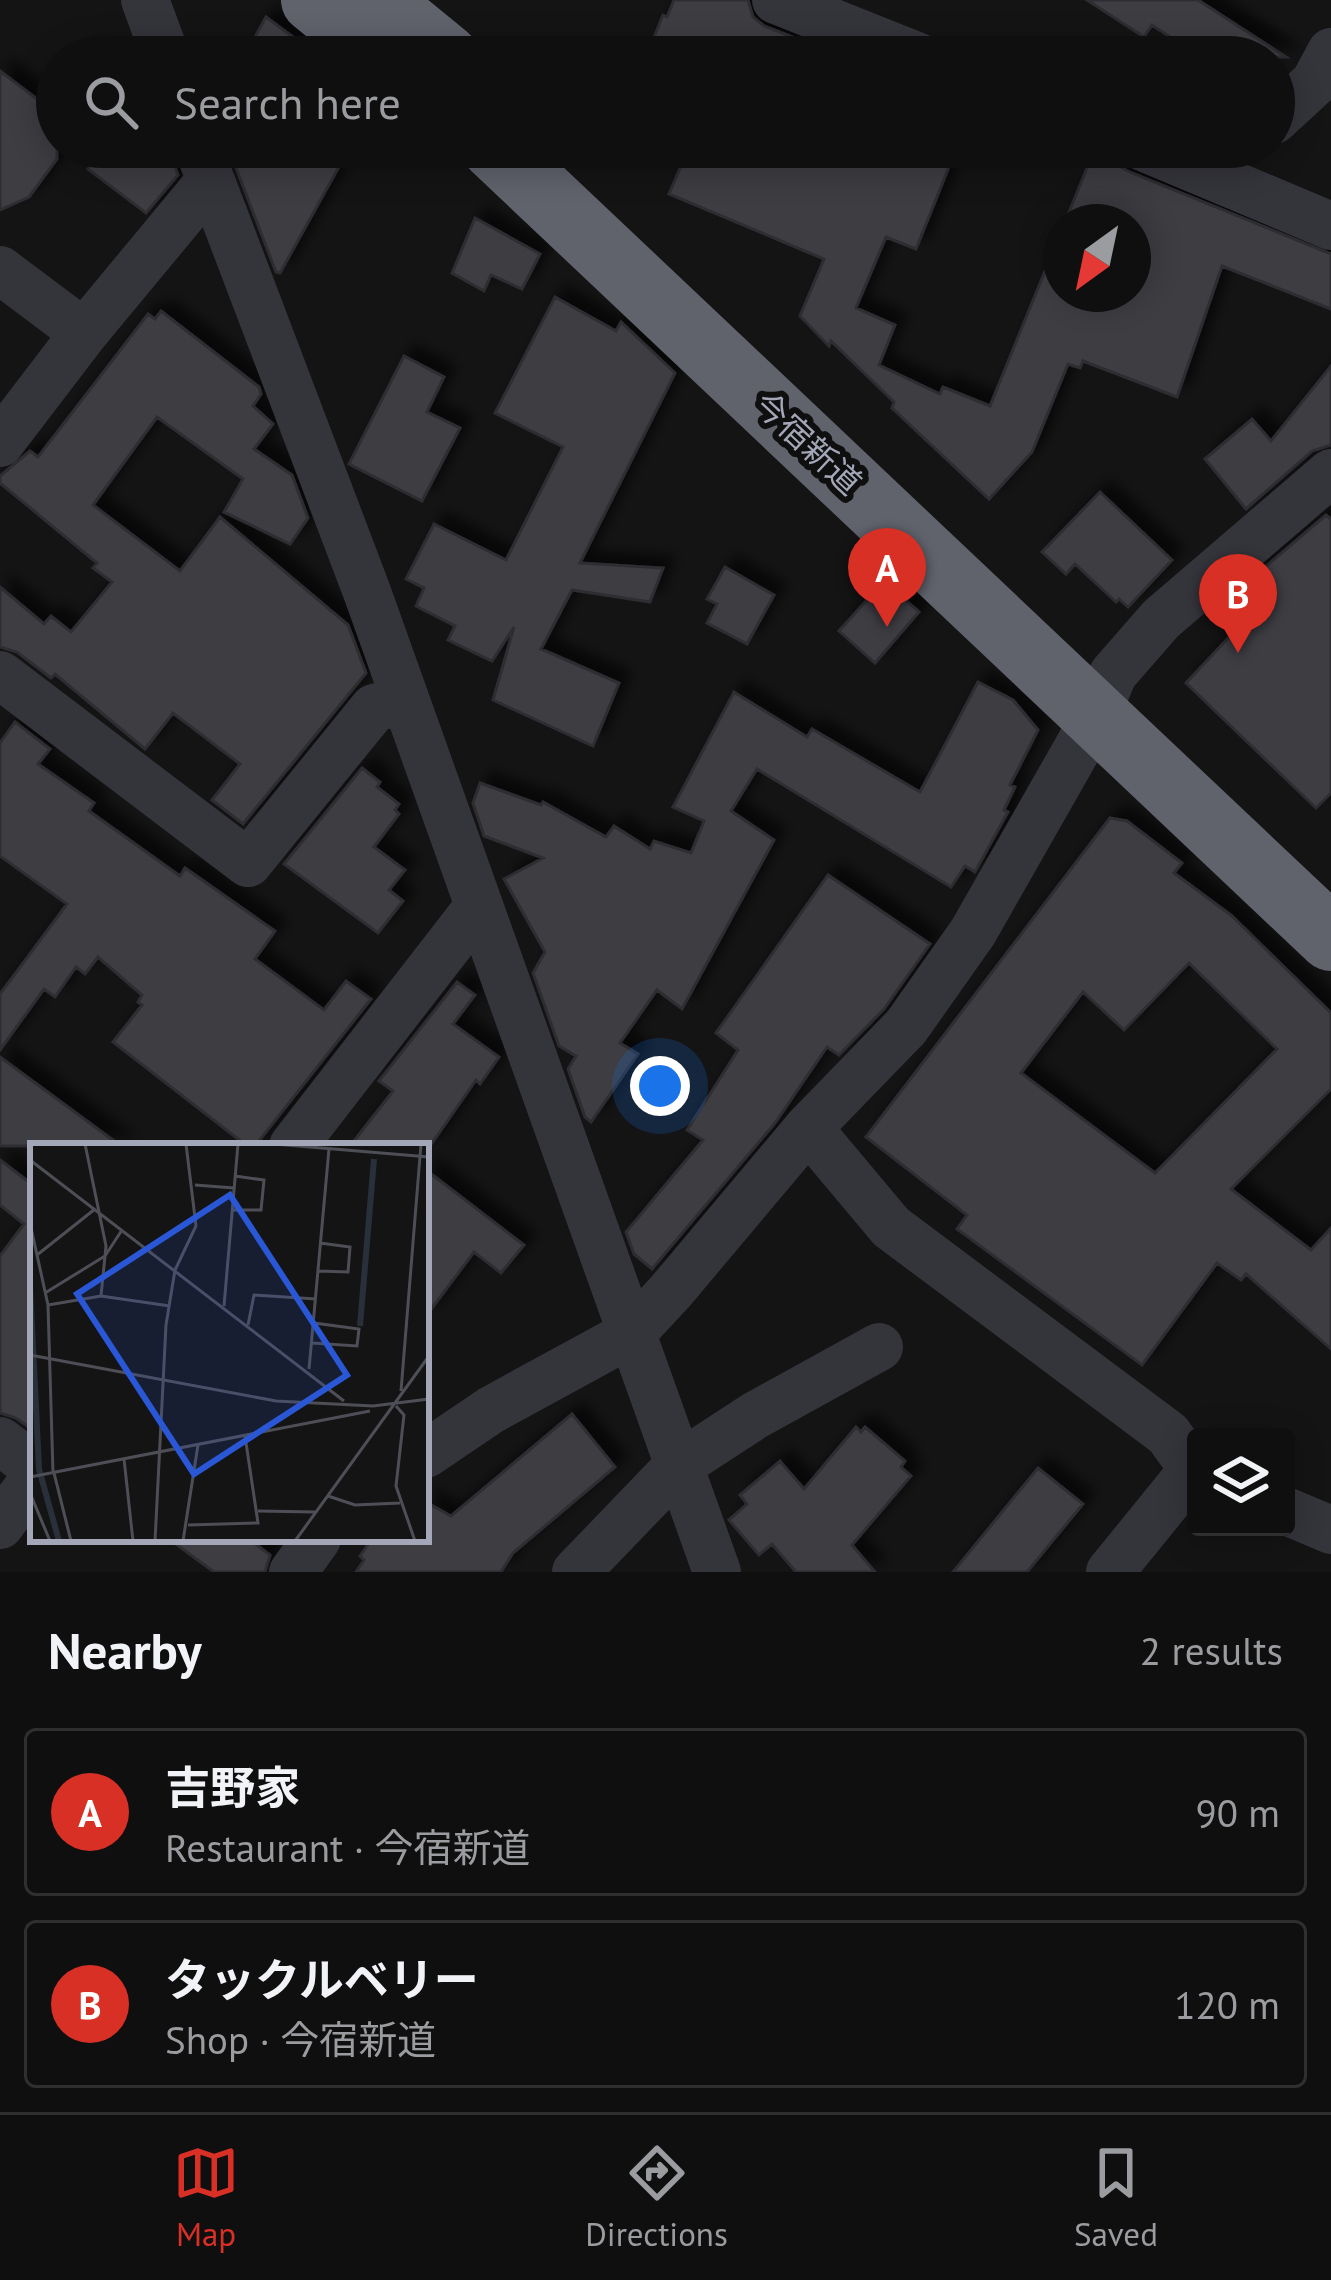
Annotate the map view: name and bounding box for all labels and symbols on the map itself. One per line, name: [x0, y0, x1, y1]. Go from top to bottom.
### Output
north arrow: [1043, 204, 1151, 312]
street label: 今宿新道: [745, 382, 871, 503]
pin: A: [848, 528, 926, 627]
pin: B: [1199, 554, 1277, 653]
your location: [630, 1056, 690, 1116]
inset map: [30, 1143, 429, 1542]

